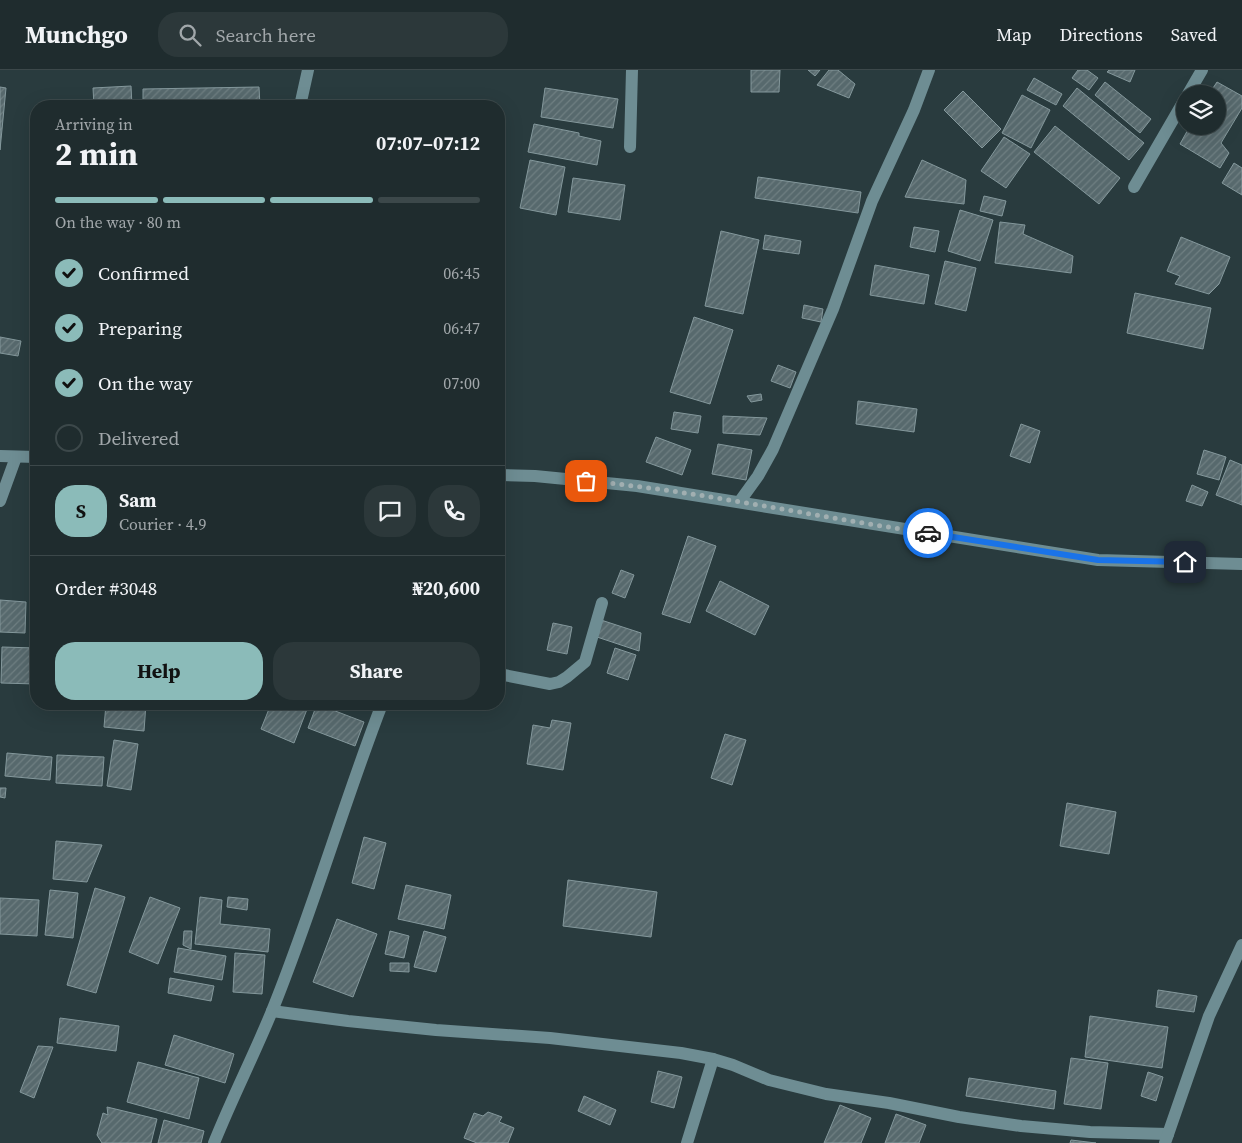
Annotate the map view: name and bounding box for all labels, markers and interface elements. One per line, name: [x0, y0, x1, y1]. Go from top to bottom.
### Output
search box: [158, 12, 508, 57]
text: Munchgo: [25, 18, 128, 51]
icon: search: [176, 21, 204, 49]
text: Search here: [216, 22, 316, 48]
text: Map: [996, 22, 1032, 47]
text: Directions: [1060, 22, 1143, 47]
text: Saved: [1171, 22, 1217, 47]
map controls: [1176, 85, 1226, 135]
button: layers: [1176, 85, 1226, 135]
text: Arriving in: [55, 113, 133, 135]
text: 07:07–07:12: [376, 130, 480, 156]
text: 2 min: [55, 132, 138, 176]
text: On the way · 80 m: [55, 211, 181, 233]
icon: check: [55, 259, 83, 287]
text: Confirmed: [98, 260, 189, 286]
text: 06:45: [443, 262, 480, 284]
icon: check: [55, 314, 83, 342]
text: Preparing: [98, 315, 182, 341]
text: 06:47: [443, 317, 480, 339]
icon: check: [55, 369, 83, 397]
text: On the way: [98, 370, 193, 396]
text: 07:00: [443, 372, 480, 394]
text: Delivered: [98, 425, 179, 451]
pin: [565, 460, 607, 502]
icon: bag: [572, 467, 600, 495]
button: chat: [364, 485, 416, 537]
button: phone: [428, 485, 480, 537]
text: Sam: [119, 487, 157, 513]
text: S: [76, 498, 86, 524]
courier: [903, 508, 953, 558]
text: Courier · 4.9: [119, 513, 207, 535]
icon: car: [914, 519, 942, 547]
pin: [1164, 541, 1206, 583]
icon: home: [1171, 548, 1199, 576]
text: Order #3048: [55, 575, 157, 601]
text: ₦20,600: [413, 575, 480, 601]
button: Help: [55, 642, 263, 700]
button: Share: [273, 642, 480, 700]

